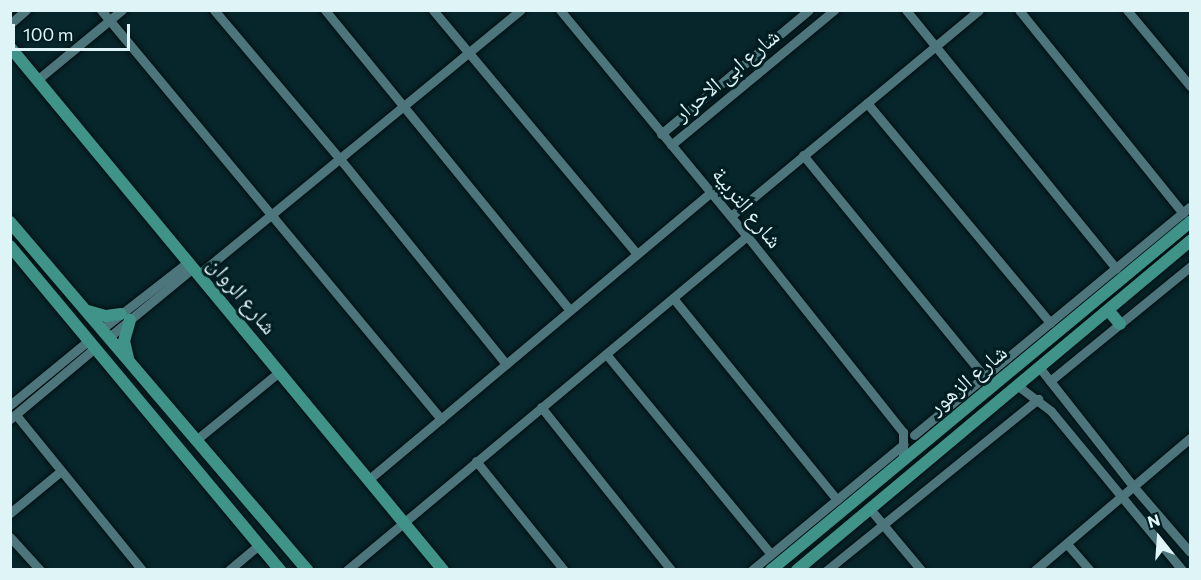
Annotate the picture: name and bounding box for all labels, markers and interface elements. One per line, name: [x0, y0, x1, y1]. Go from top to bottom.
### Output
scale bar: [15, 12, 134, 50]
street label: شارع ابی الاحرار: [668, 22, 784, 126]
text: 100 m: [23, 23, 73, 45]
street label: شارع التربية: [707, 161, 789, 253]
street label: شارع الروان: [203, 251, 283, 339]
street label: شارع الزهور: [922, 338, 1012, 420]
north arrow: [1129, 508, 1189, 568]
text: N: [1145, 509, 1162, 531]

